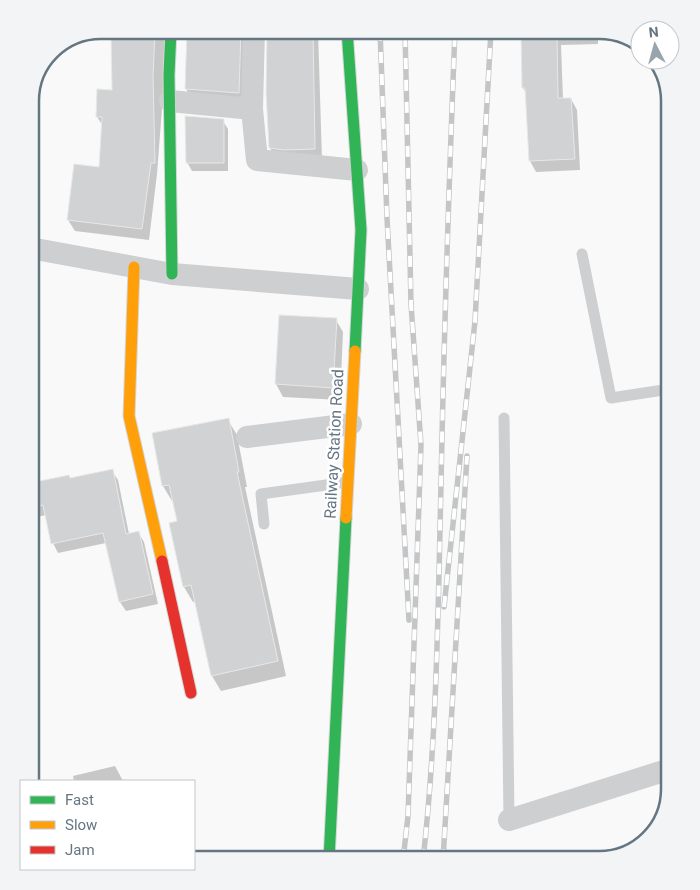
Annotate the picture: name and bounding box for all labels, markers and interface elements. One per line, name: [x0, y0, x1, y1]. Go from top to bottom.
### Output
north arrow: [630, 20, 680, 70]
text: N: [648, 24, 659, 41]
street label: Railway Station Road: [321, 369, 347, 519]
legend: [20, 780, 195, 870]
text: Fast: [65, 791, 94, 809]
text: Slow: [65, 816, 97, 834]
text: Jam: [65, 841, 95, 859]

